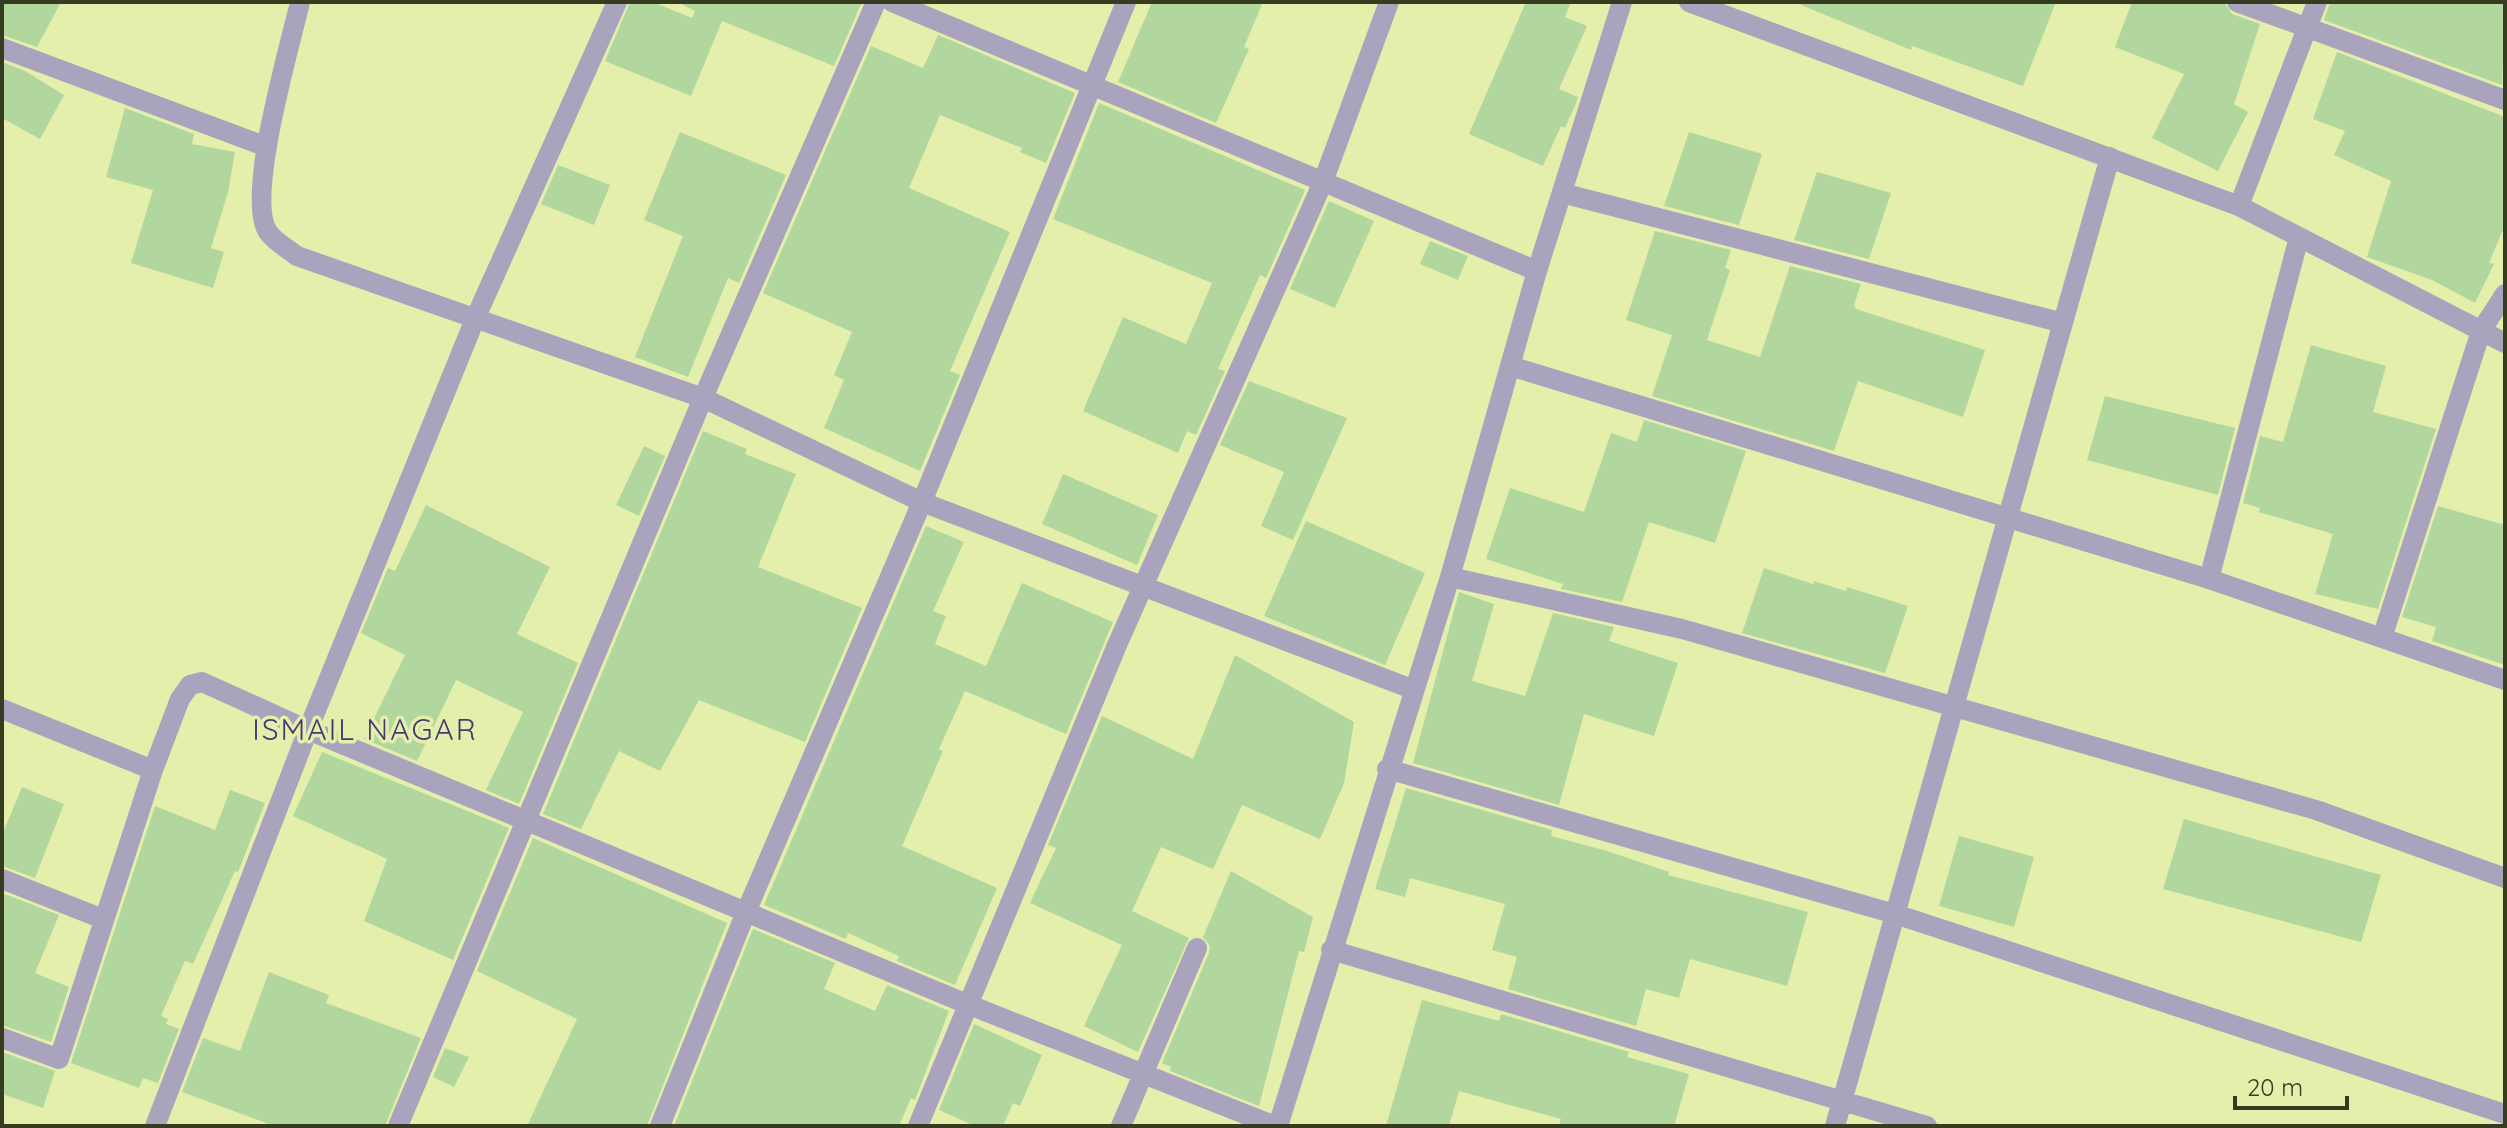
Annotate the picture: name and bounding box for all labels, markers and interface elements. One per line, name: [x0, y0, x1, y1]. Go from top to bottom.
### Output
district label: ISMAIL NAGAR: [252, 710, 478, 748]
scale bar: [2235, 1060, 2347, 1110]
text: 20 m: [2247, 1072, 2303, 1102]

